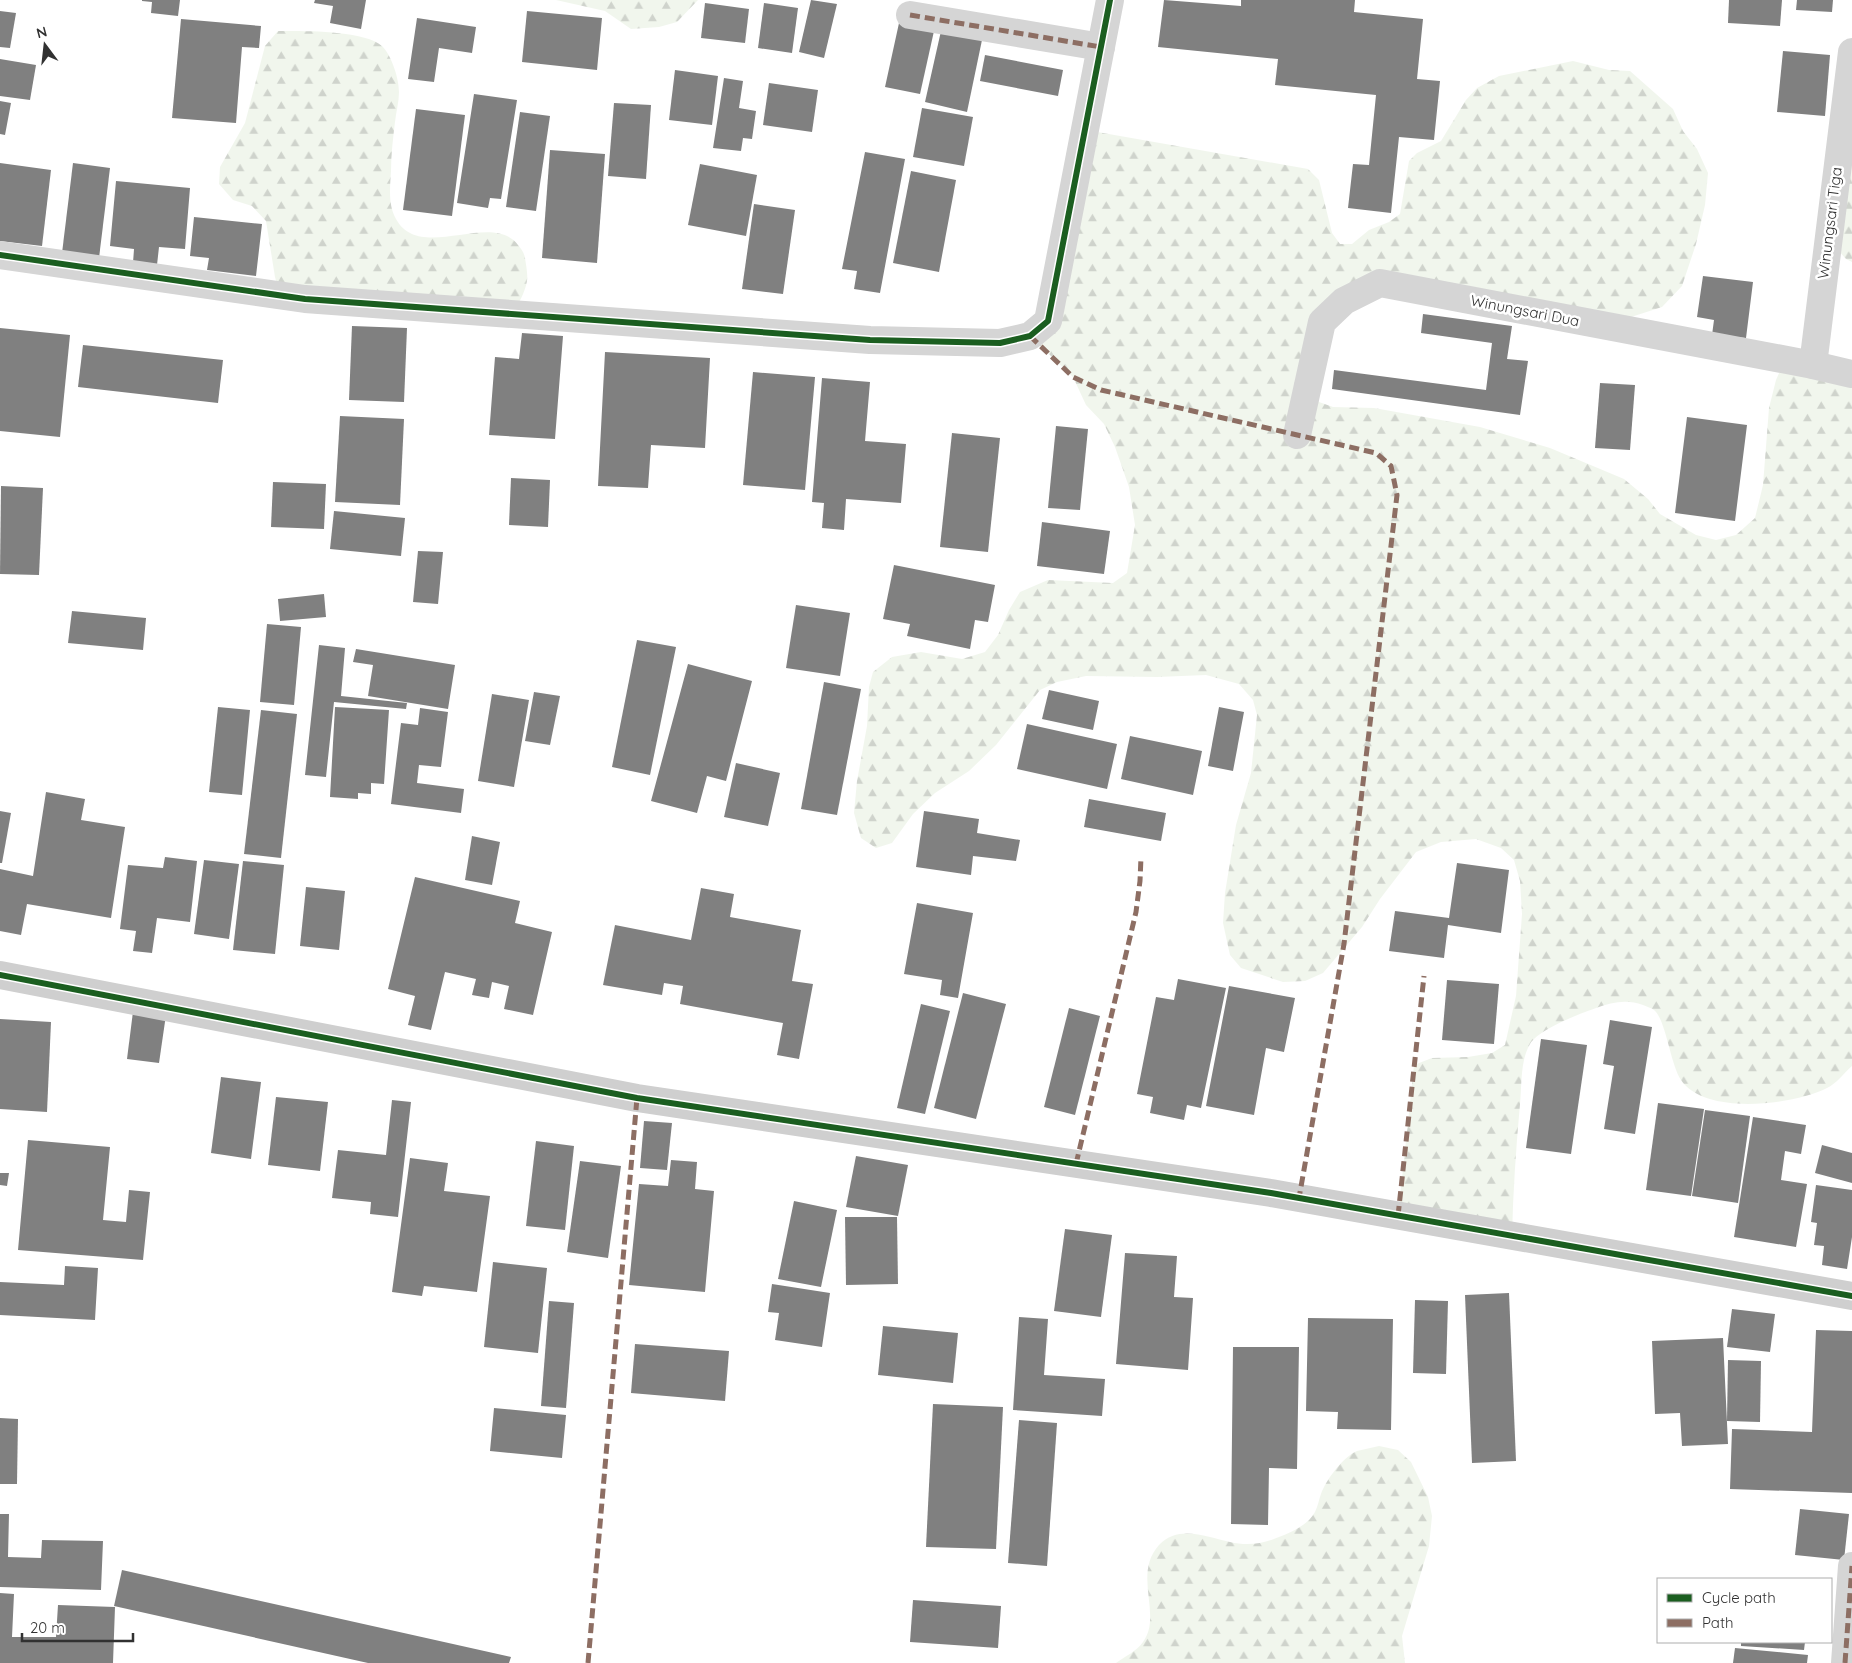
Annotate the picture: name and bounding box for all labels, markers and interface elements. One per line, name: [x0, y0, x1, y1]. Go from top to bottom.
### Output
north arrow: [20, 20, 70, 70]
text: N: [34, 22, 49, 42]
street label: Winungsari Tiga: [1813, 166, 1846, 280]
street label: Winungsari Dua: [1469, 291, 1581, 330]
legend: [1657, 1578, 1832, 1643]
text: Cycle path: [1702, 1588, 1776, 1607]
scale bar: [22, 1610, 134, 1642]
text: Path: [1702, 1613, 1734, 1632]
text: 20 m: [30, 1618, 65, 1637]

